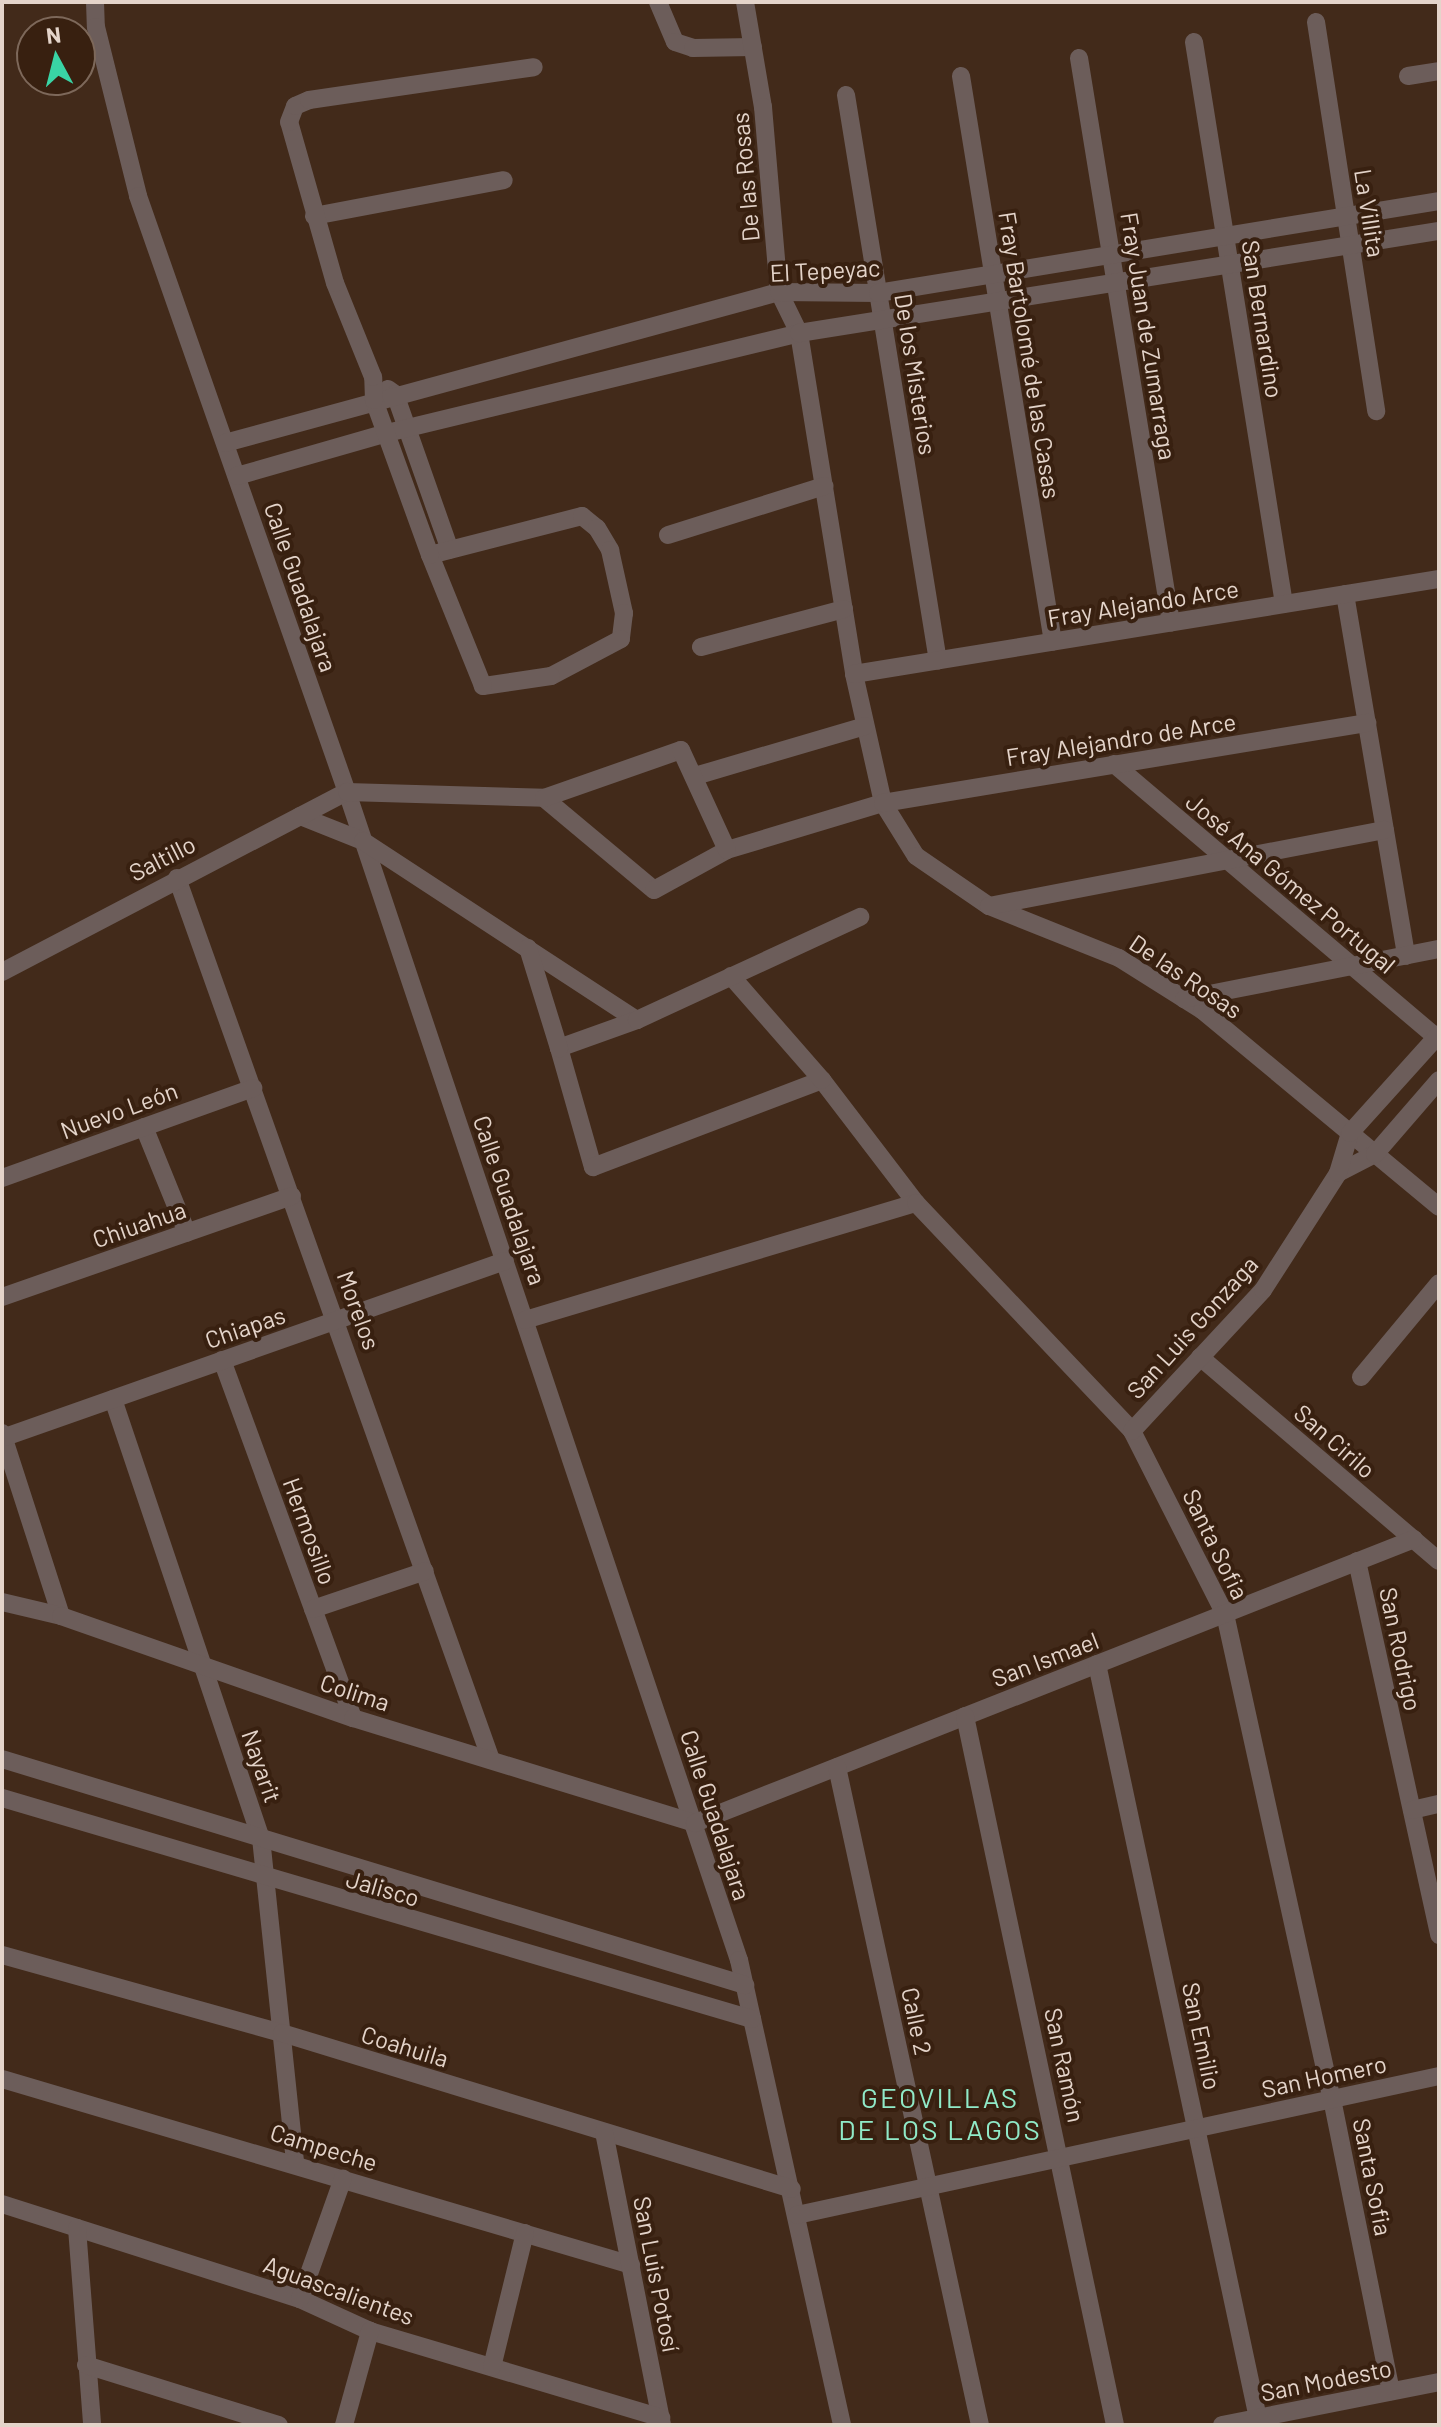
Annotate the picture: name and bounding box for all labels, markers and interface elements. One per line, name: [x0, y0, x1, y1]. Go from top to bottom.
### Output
north arrow: [16, 16, 96, 96]
text: N: [44, 20, 62, 48]
street label: De las Rosas: [725, 111, 765, 243]
street label: La Villita: [1349, 167, 1391, 259]
street label: Fray Bartolomé de las Casas: [993, 209, 1067, 501]
street label: Fray Juan de Zumarraga: [1115, 210, 1183, 462]
street label: San Bernardino: [1236, 238, 1290, 400]
street label: El Tepeyac: [769, 253, 881, 287]
street label: De los Misterios: [889, 291, 943, 457]
street label: Calle Guadalajara: [259, 498, 343, 676]
street label: Fray Alejando Arce: [1045, 574, 1241, 632]
street label: Fray Alejandro de Arce: [1004, 707, 1238, 771]
street label: José Ana Gómez Portugal: [1181, 787, 1401, 979]
street label: Saltillo: [124, 829, 200, 887]
street label: De las Rosas: [1124, 928, 1248, 1024]
street label: Nuevo León: [56, 1075, 182, 1145]
street label: Calle Guadalajara: [468, 1111, 552, 1289]
street label: Chiuahua: [89, 1195, 189, 1253]
street label: San Luis Gonzaga: [1121, 1250, 1263, 1404]
street label: Morelos: [331, 1267, 387, 1353]
street label: Chiapas: [201, 1300, 289, 1354]
street label: San Cirilo: [1289, 1398, 1381, 1484]
street label: Hermosillo: [277, 1474, 343, 1588]
street label: Santa Sofia: [1177, 1484, 1255, 1604]
street label: San Rodrigo: [1374, 1585, 1428, 1713]
street label: San Ismael: [987, 1625, 1103, 1693]
street label: Colima: [317, 1667, 393, 1717]
street label: Nayarit: [236, 1726, 288, 1806]
street label: Calle Guadalajara: [675, 1726, 757, 1904]
street label: Jalisco: [343, 1864, 423, 1912]
street label: San Emilio: [1177, 1980, 1227, 2092]
street label: Calle 2: [896, 1985, 938, 2057]
street label: San Ramón: [1039, 2005, 1091, 2125]
street label: Coahuila: [358, 2019, 452, 2073]
street label: San Homero: [1259, 2049, 1389, 2103]
district label: GEOVILLAS DE LOS LAGOS: [838, 2080, 1042, 2146]
street label: Santa Sofia: [1348, 2116, 1398, 2238]
street label: Campeche: [267, 2117, 381, 2177]
street label: San Luis Potosí: [628, 2194, 686, 2354]
street label: Aguascalientes: [260, 2249, 418, 2331]
street label: San Modesto: [1258, 2353, 1394, 2407]

